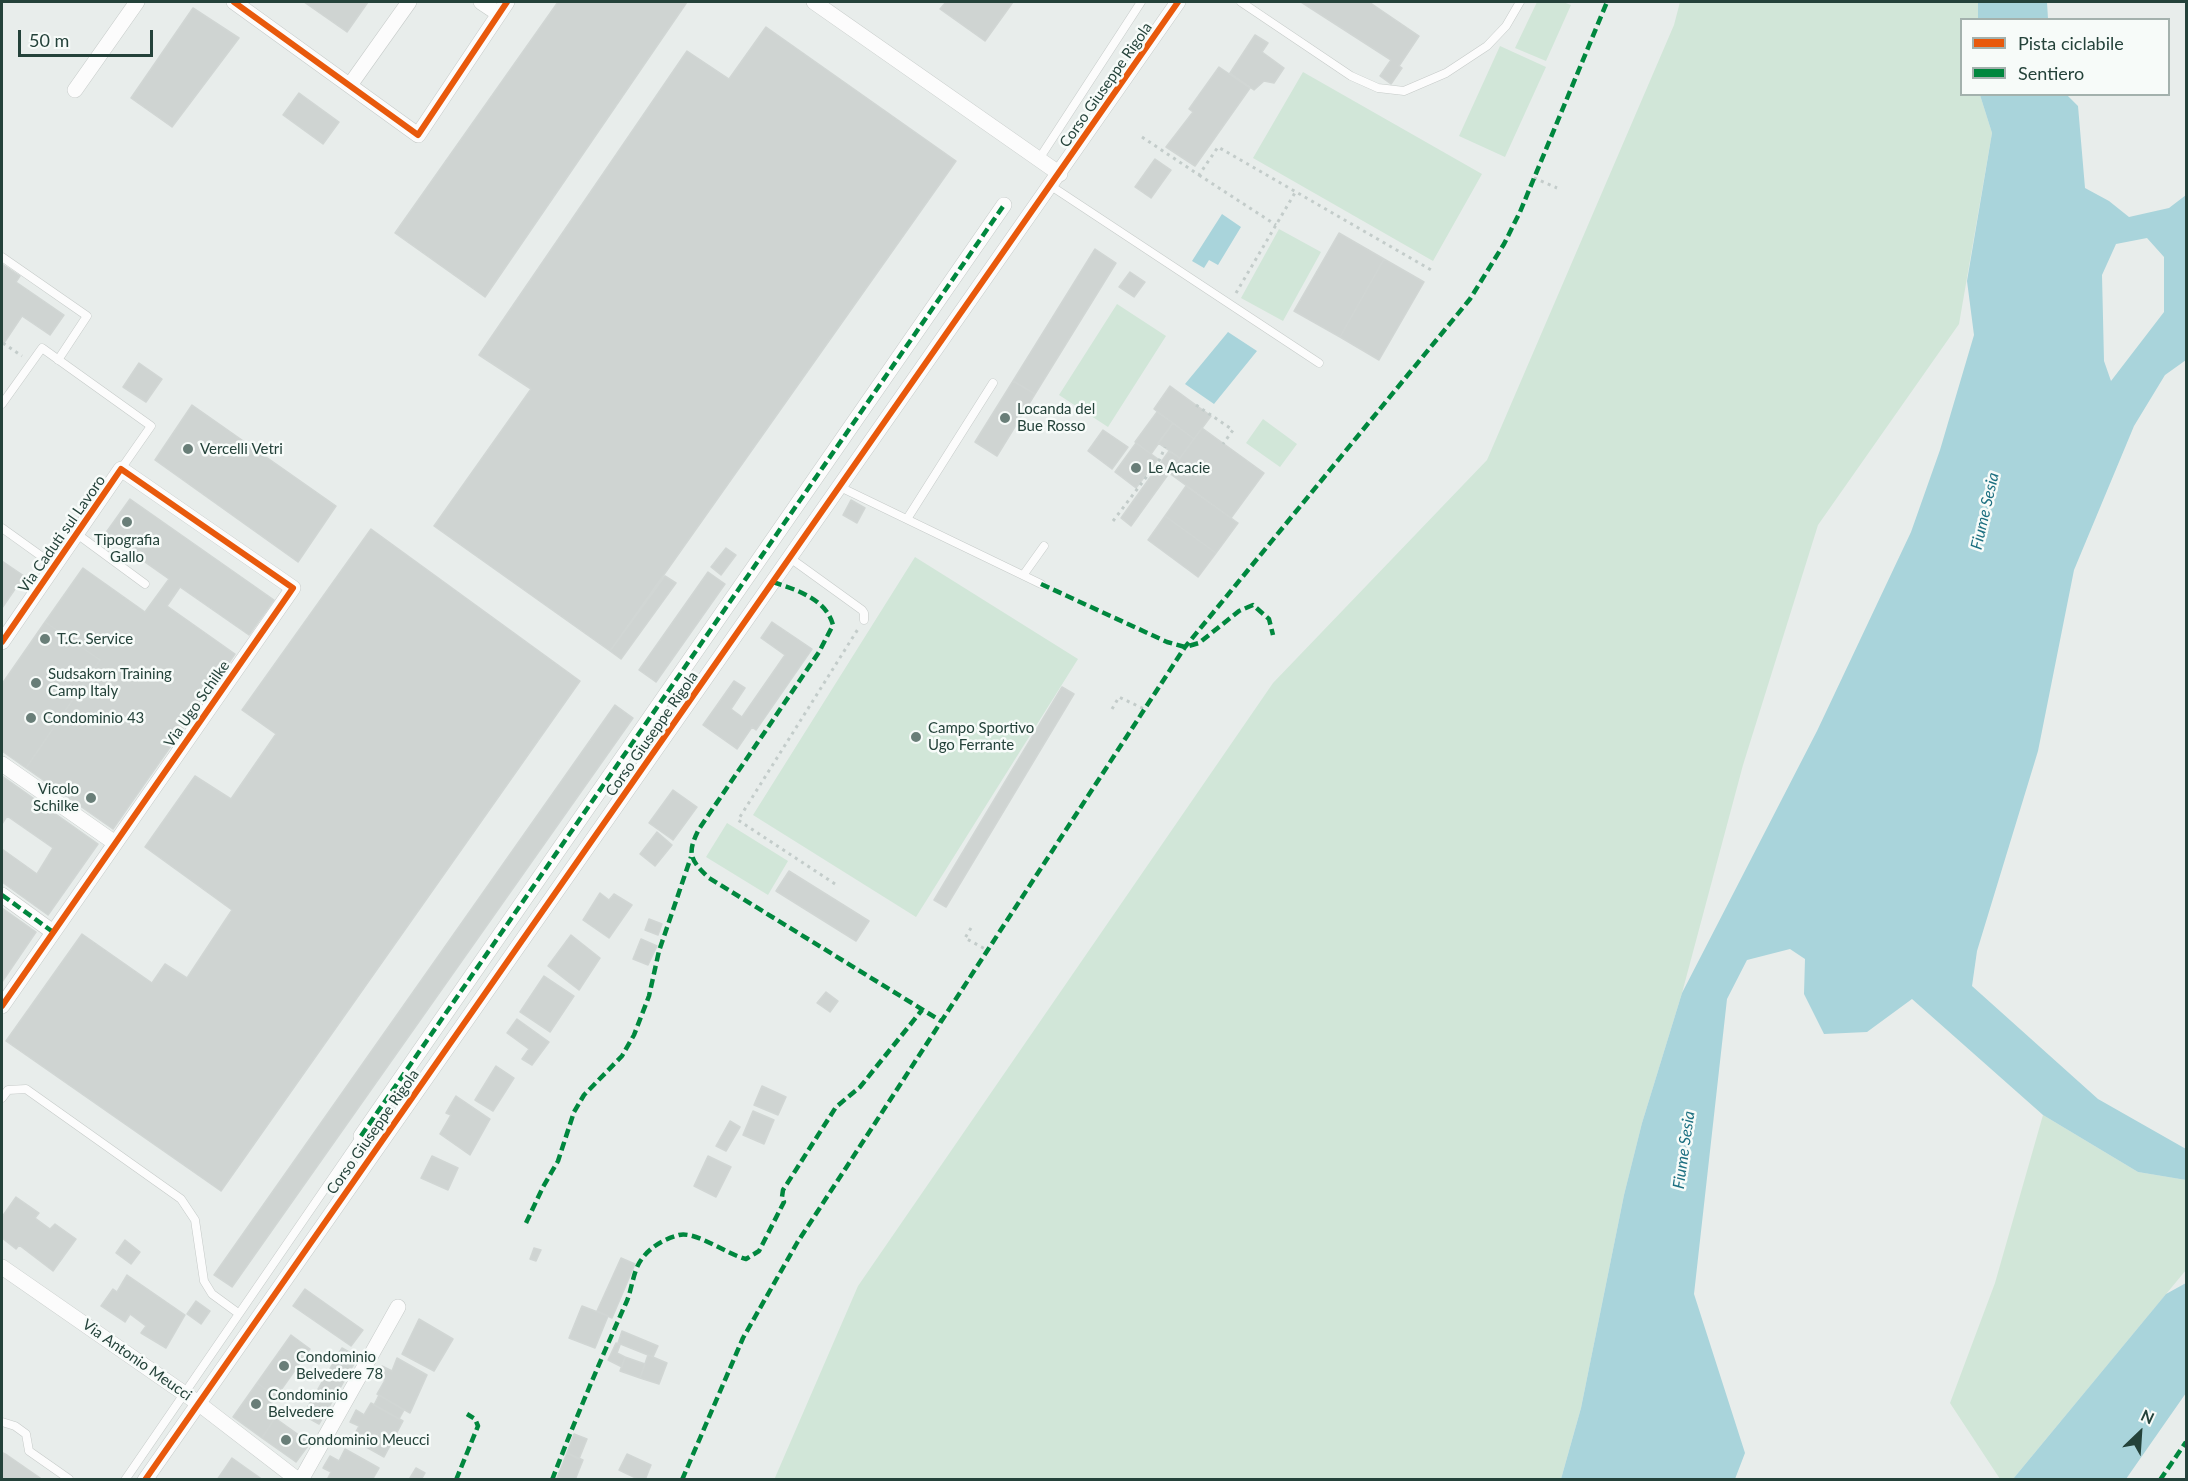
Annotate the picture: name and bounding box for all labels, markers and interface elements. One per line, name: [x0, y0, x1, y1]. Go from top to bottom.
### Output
scale bar: [21, 18, 156, 56]
legend: [1960, 18, 2170, 96]
street label: Corso Giuseppe Rigola: [1056, 19, 1156, 151]
text: 50 m: [29, 29, 69, 51]
text: Pista ciclabile: [2018, 32, 2124, 54]
text: Sentiero: [2018, 62, 2084, 84]
place label: Locanda del Bue Rosso: [1017, 400, 1095, 435]
marker: Locanda del Bue Rosso: [998, 411, 1012, 425]
place label: Vercelli Vetri: [200, 440, 283, 458]
marker: Vercelli Vetri: [181, 442, 195, 456]
place label: Le Acacie: [1148, 459, 1210, 477]
marker: Le Acacie: [1129, 461, 1143, 475]
water label: Fiume Sesia: [1967, 471, 2003, 551]
street label: Via Caduti sul Lavoro: [15, 472, 109, 596]
marker: Tipografia Gallo: [120, 515, 134, 529]
place label: Tipografia Gallo: [94, 531, 160, 566]
place label: T.C. Service: [57, 630, 133, 648]
marker: T.C. Service: [38, 632, 52, 646]
street label: Via Ugo Schilke: [160, 657, 234, 751]
place label: Sudsakorn Training Camp Italy: [48, 665, 172, 700]
street label: Corso Giuseppe Rigola: [602, 668, 702, 800]
marker: Sudsakorn Training Camp Italy: [29, 676, 43, 690]
place label: Condominio 43: [43, 709, 144, 727]
marker: Condominio 43: [24, 711, 38, 725]
place label: Campo Sportivo Ugo Ferrante: [928, 719, 1034, 754]
marker: Campo Sportivo Ugo Ferrante: [909, 730, 923, 744]
place label: Vicolo Schilke: [33, 780, 79, 815]
marker: Vicolo Schilke: [84, 791, 98, 805]
street label: Corso Giuseppe Rigola: [323, 1066, 423, 1198]
water label: Fiume Sesia: [1669, 1110, 1699, 1190]
street label: Via Antonio Meucci: [79, 1316, 195, 1404]
place label: Condominio Belvedere 78: [296, 1348, 383, 1383]
marker: Condominio Belvedere 78: [277, 1359, 291, 1373]
place label: Condominio Belvedere: [268, 1386, 348, 1421]
marker: Condominio Belvedere: [249, 1397, 263, 1411]
north arrow: [2110, 1403, 2170, 1463]
text: N: [2138, 1405, 2157, 1427]
place label: Condominio Meucci: [298, 1431, 430, 1449]
marker: Condominio Meucci: [279, 1433, 293, 1447]

